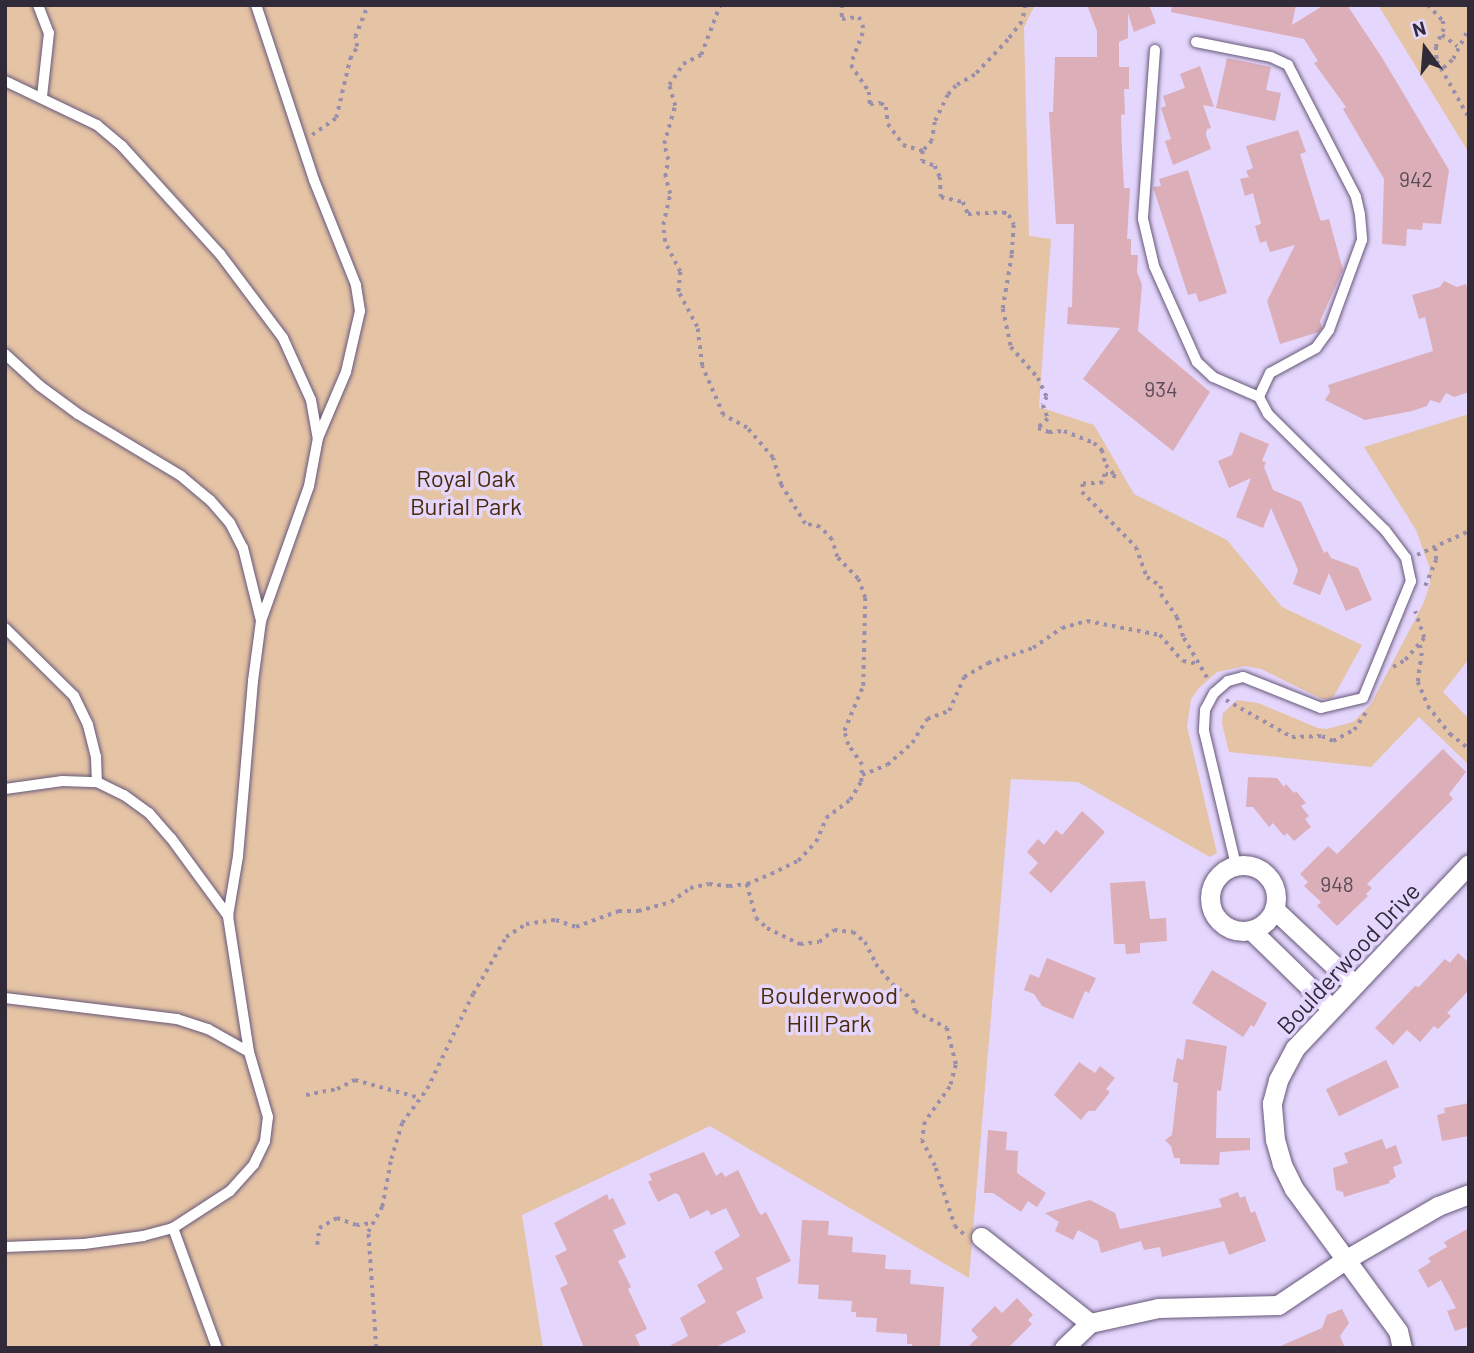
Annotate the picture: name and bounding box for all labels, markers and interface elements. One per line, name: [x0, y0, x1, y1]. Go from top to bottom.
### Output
north arrow: [1390, 14, 1460, 84]
text: N: [1410, 16, 1428, 41]
house number: 942: [1399, 166, 1433, 192]
house number: 934: [1144, 376, 1178, 402]
park label: Royal Oak Burial Park: [410, 464, 522, 520]
house number: 948: [1320, 871, 1354, 897]
street label: Boulderwood Drive: [1271, 876, 1425, 1040]
park label: Boulderwood Hill Park: [760, 981, 898, 1037]

